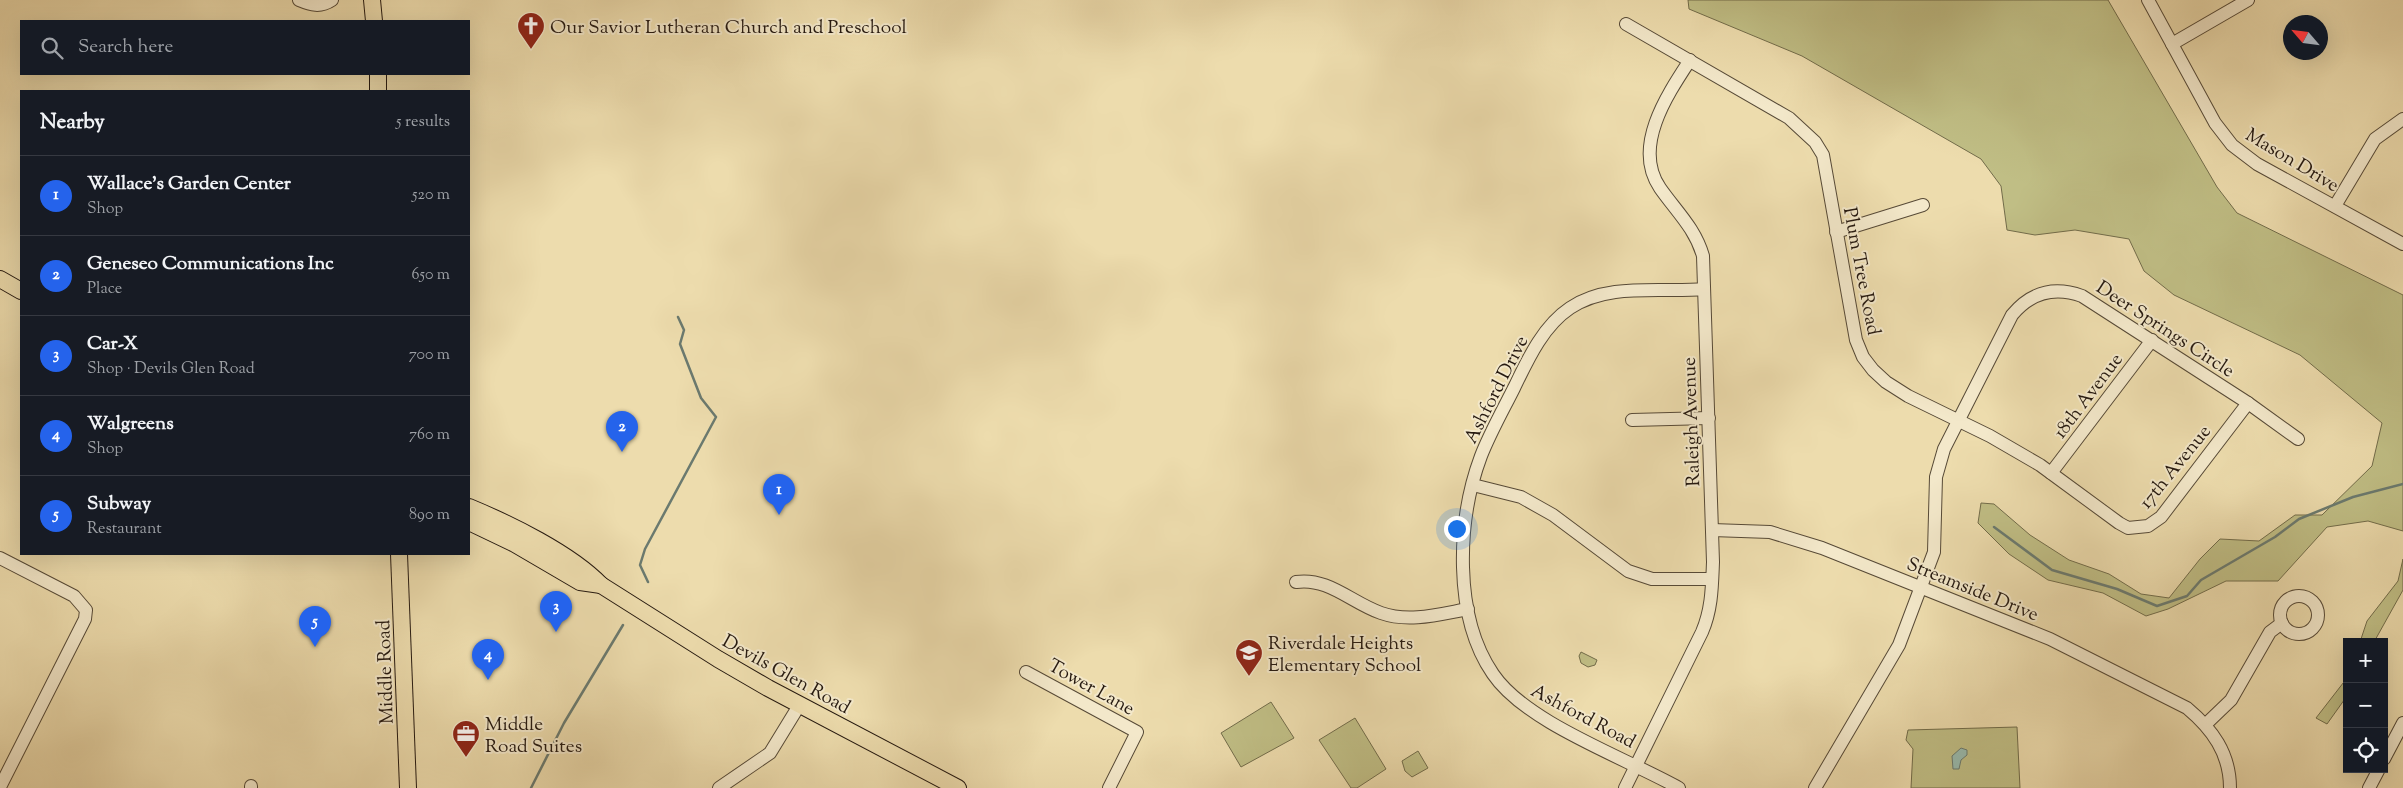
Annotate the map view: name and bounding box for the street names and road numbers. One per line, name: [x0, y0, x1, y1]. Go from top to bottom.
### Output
street label: Mason Drive: [2240, 123, 2344, 200]
street label: Plum Tree Road: [1835, 205, 1886, 338]
street label: Deer Springs Circle: [2090, 275, 2239, 385]
street label: Ashford Drive: [1458, 331, 1536, 449]
street label: 18th Avenue: [2048, 348, 2130, 445]
street label: Raleigh Avenue: [1677, 357, 1708, 487]
street label: 17th Avenue: [2134, 420, 2218, 515]
street label: Streamside Drive: [1902, 552, 2042, 629]
street label: Middle Road: [371, 619, 402, 725]
street label: Devils Glen Road: [717, 629, 855, 722]
street label: Tower Lane: [1043, 653, 1139, 723]
street label: Ashford Road: [1526, 678, 1640, 756]

